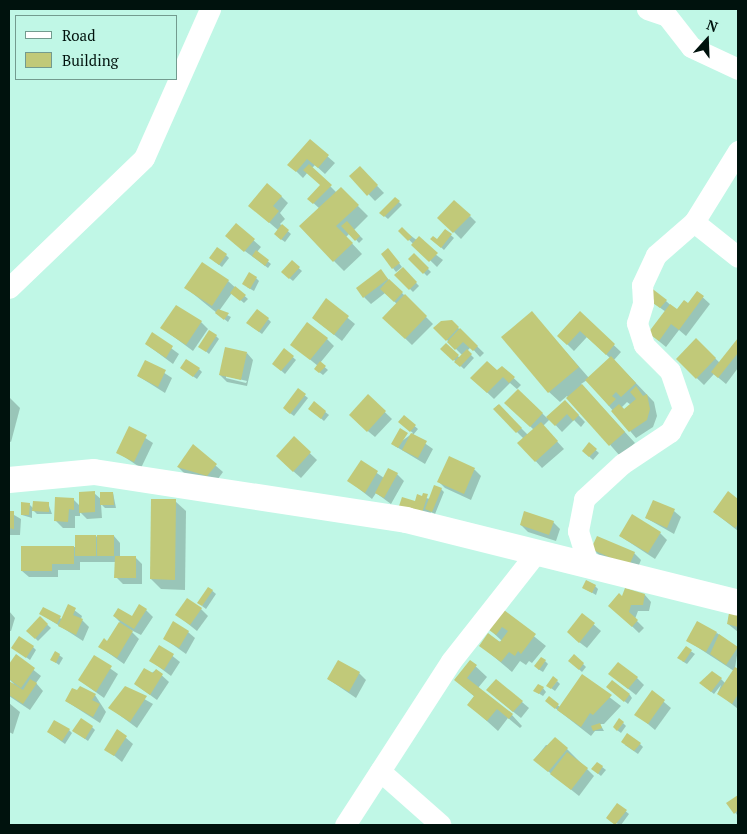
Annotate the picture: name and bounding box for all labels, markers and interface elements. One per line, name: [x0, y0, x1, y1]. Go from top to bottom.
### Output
legend: [15, 15, 178, 80]
north arrow: [682, 15, 732, 65]
text: N: [704, 15, 721, 36]
text: Road: [62, 25, 95, 45]
text: Building: [62, 50, 119, 70]

